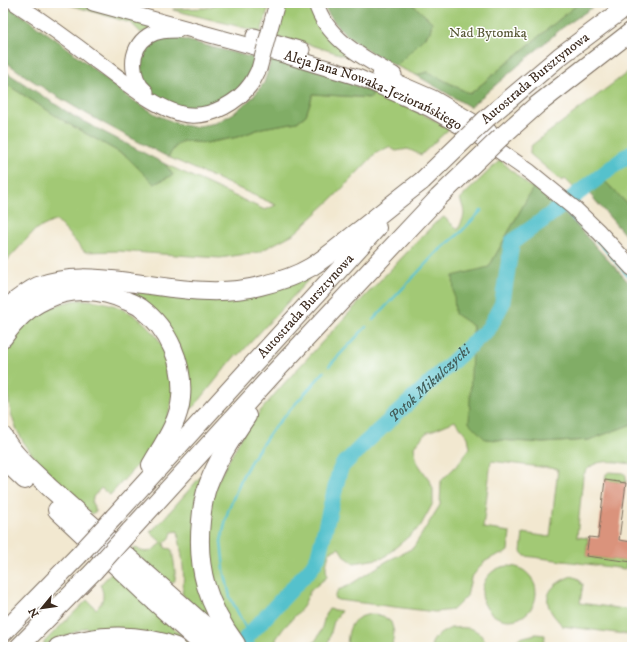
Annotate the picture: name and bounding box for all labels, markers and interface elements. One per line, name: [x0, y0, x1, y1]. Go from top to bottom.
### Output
park label: Nad Bytomką: [449, 24, 528, 42]
street label: Autostrada Bursztynowa: [477, 28, 593, 128]
street label: Aleja Jana Nowaka-Jeziorańskiego: [282, 47, 466, 135]
street label: Autostrada Bursztynowa: [254, 250, 358, 362]
water label: Potok Mikulczycki: [384, 340, 475, 426]
north arrow: [22, 588, 62, 628]
text: N: [26, 605, 42, 620]

